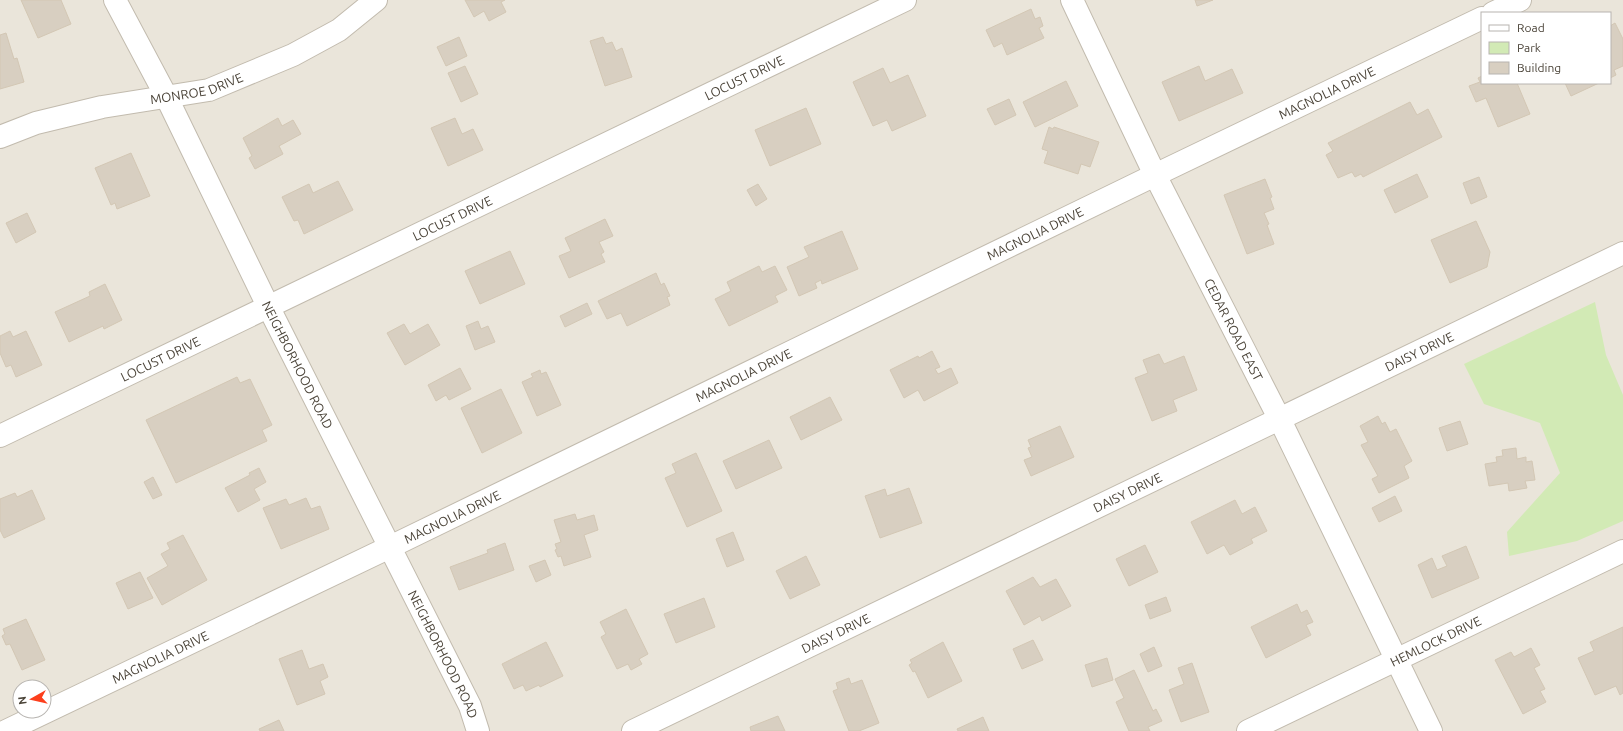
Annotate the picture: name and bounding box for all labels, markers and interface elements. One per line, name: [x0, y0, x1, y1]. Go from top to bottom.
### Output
legend: [1481, 12, 1611, 84]
text: Road: [1517, 21, 1545, 34]
text: Park: [1517, 41, 1541, 54]
street label: LOCUST DRIVE: [702, 52, 786, 103]
text: Building: [1517, 61, 1561, 74]
street label: MAGNOLIA DRIVE: [1276, 63, 1377, 122]
street label: MONROE DRIVE: [149, 70, 245, 106]
street label: LOCUST DRIVE: [410, 193, 494, 243]
street label: MAGNOLIA DRIVE: [985, 204, 1085, 263]
street label: CEDAR ROAD EAST: [1202, 276, 1266, 383]
street label: NEIGHBORHOOD ROAD: [260, 299, 336, 431]
street label: DAISY DRIVE: [1383, 329, 1456, 374]
street label: LOCUST DRIVE: [118, 334, 202, 384]
street label: MAGNOLIA DRIVE: [693, 346, 794, 404]
street label: DAISY DRIVE: [1091, 470, 1164, 515]
street label: MAGNOLIA DRIVE: [402, 487, 503, 546]
street label: NEIGHBORHOOD ROAD: [406, 588, 480, 720]
street label: DAISY DRIVE: [799, 611, 872, 656]
street label: HEMLOCK DRIVE: [1388, 613, 1483, 669]
street label: MAGNOLIA DRIVE: [110, 628, 211, 686]
north arrow: [12, 679, 52, 719]
text: N: [16, 695, 29, 705]

